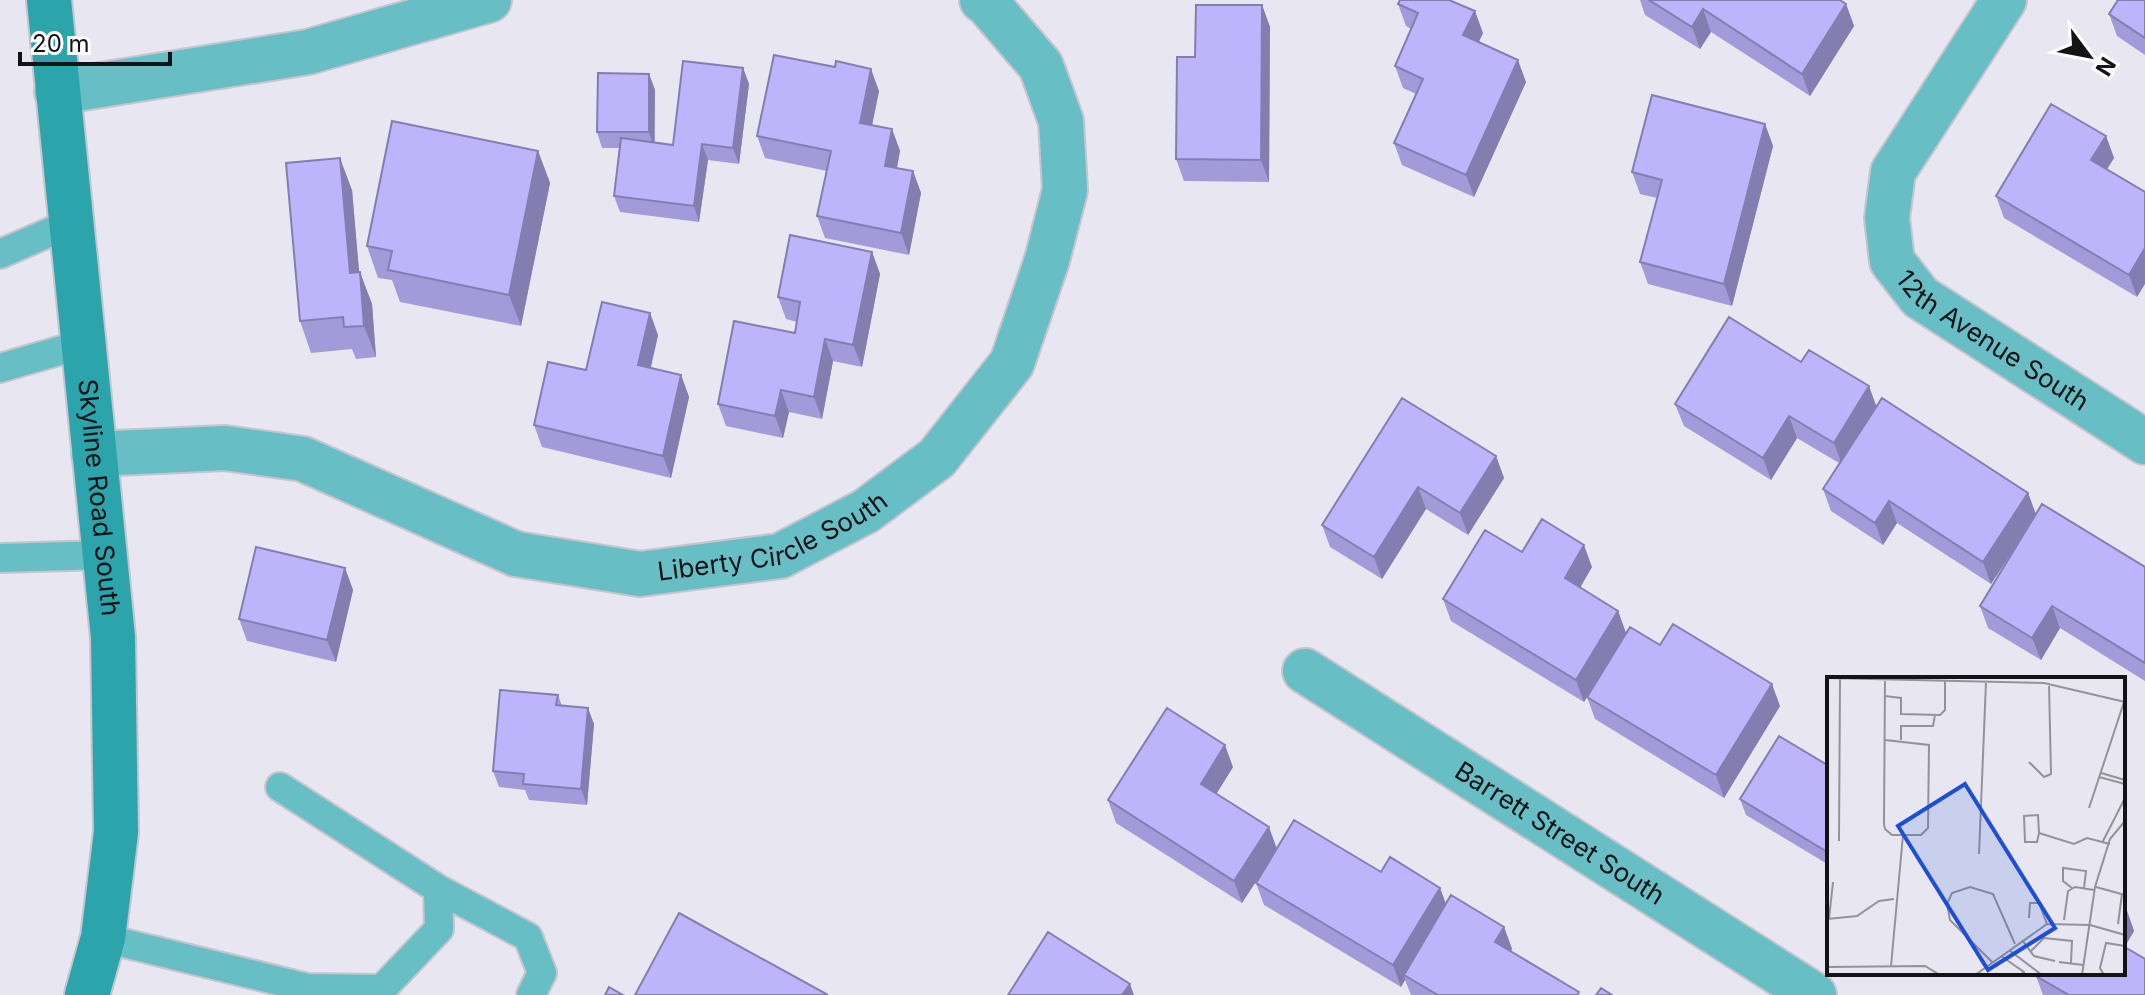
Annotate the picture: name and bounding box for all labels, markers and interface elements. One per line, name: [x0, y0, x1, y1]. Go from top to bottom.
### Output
scale bar: [20, 16, 170, 66]
north arrow: [2049, 16, 2129, 96]
text: 20 m: [32, 29, 90, 58]
text: N: [2090, 53, 2121, 81]
street label: 12th Avenue South: [1890, 264, 2095, 417]
street label: Skyline Road South: [72, 378, 127, 617]
street label: Liberty Circle South: [656, 485, 893, 587]
inset map: [1827, 677, 2125, 975]
street label: Barrett Street South: [1449, 755, 1671, 911]

